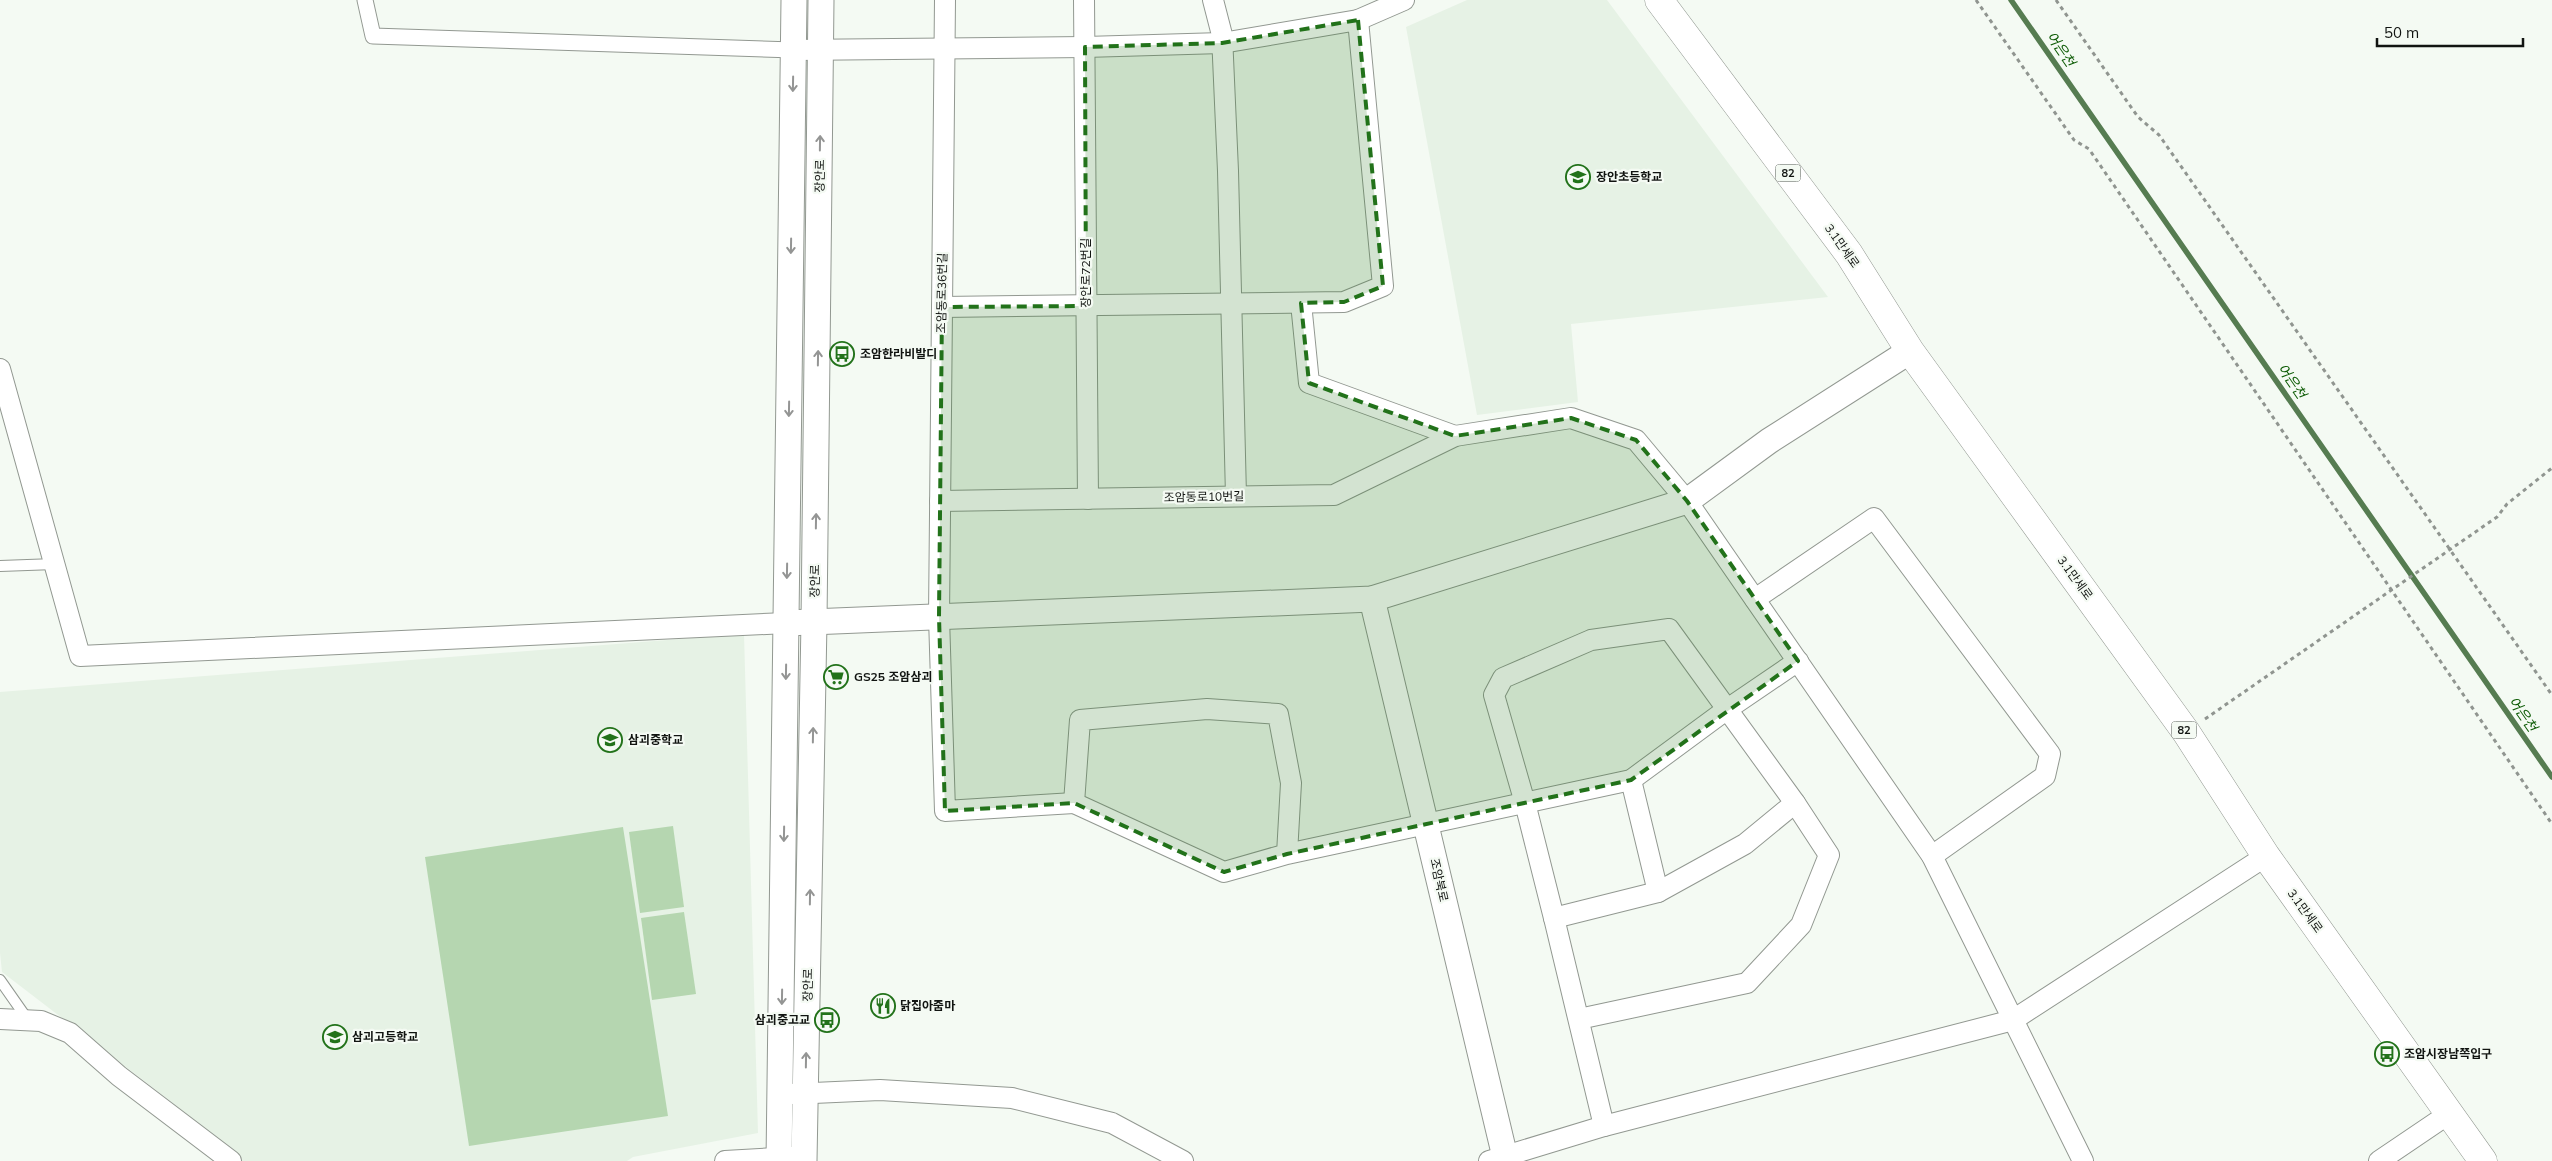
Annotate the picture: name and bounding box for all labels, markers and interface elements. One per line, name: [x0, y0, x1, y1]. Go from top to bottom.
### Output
scale bar: [2377, 15, 2523, 47]
text: 50 m: [2384, 23, 2419, 42]
water label: 어은천: [2043, 28, 2080, 71]
one-way arrow: [789, 75, 798, 91]
one-way arrow: [816, 135, 825, 151]
street label: 장안로: [812, 159, 827, 193]
school or university icon: 장안초등학교: [1565, 164, 1591, 190]
road number: 82: [1776, 164, 1800, 182]
place label: 장안초등학교: [1596, 169, 1662, 184]
street label: 3.1만세로: [1822, 221, 1863, 271]
one-way arrow: [786, 238, 796, 254]
street label: 장안로72번길: [1078, 238, 1093, 308]
street label: 조암동로36번길: [933, 253, 950, 333]
bus stop icon: 조암한라비발디: [829, 341, 855, 367]
place label: 조암한라비발디: [860, 346, 937, 361]
one-way arrow: [813, 350, 823, 366]
water label: 어은천: [2274, 360, 2311, 403]
one-way arrow: [784, 400, 794, 416]
street label: 조암동로10번길: [1164, 488, 1244, 505]
one-way arrow: [811, 513, 821, 529]
street label: 3.1만세로: [2055, 553, 2096, 602]
one-way arrow: [782, 562, 792, 579]
street label: 장안로: [807, 564, 822, 598]
one-way arrow: [781, 663, 790, 679]
supermarket icon: GS25 조암삼괴: [823, 664, 849, 690]
place label: GS25 조암삼괴: [854, 669, 932, 684]
water label: 어은천: [2505, 693, 2542, 736]
road number: 82: [2172, 722, 2196, 738]
school or university icon: 삼괴중학교: [597, 727, 623, 753]
one-way arrow: [808, 727, 817, 743]
place label: 삼괴중학교: [628, 732, 683, 747]
one-way arrow: [779, 826, 789, 842]
street label: 조암북로: [1427, 857, 1452, 903]
street label: 3.1만세로: [2285, 886, 2326, 935]
one-way arrow: [805, 890, 814, 906]
street label: 장안로: [800, 968, 815, 1002]
one-way arrow: [777, 988, 787, 1004]
restaurant icon: 닭집아줌마: [870, 993, 896, 1019]
place label: 닭집아줌마: [900, 998, 955, 1013]
bus stop icon: 삼괴중고교: [814, 1007, 840, 1033]
place label: 삼괴중고교: [755, 1012, 810, 1027]
school or university icon: 삼괴고등학교: [322, 1024, 348, 1050]
place label: 삼괴고등학교: [352, 1029, 418, 1044]
bus stop icon: 조암시장남쪽입구: [2374, 1041, 2400, 1067]
place label: 조암시장남쪽입구: [2404, 1046, 2492, 1061]
one-way arrow: [801, 1052, 811, 1068]

